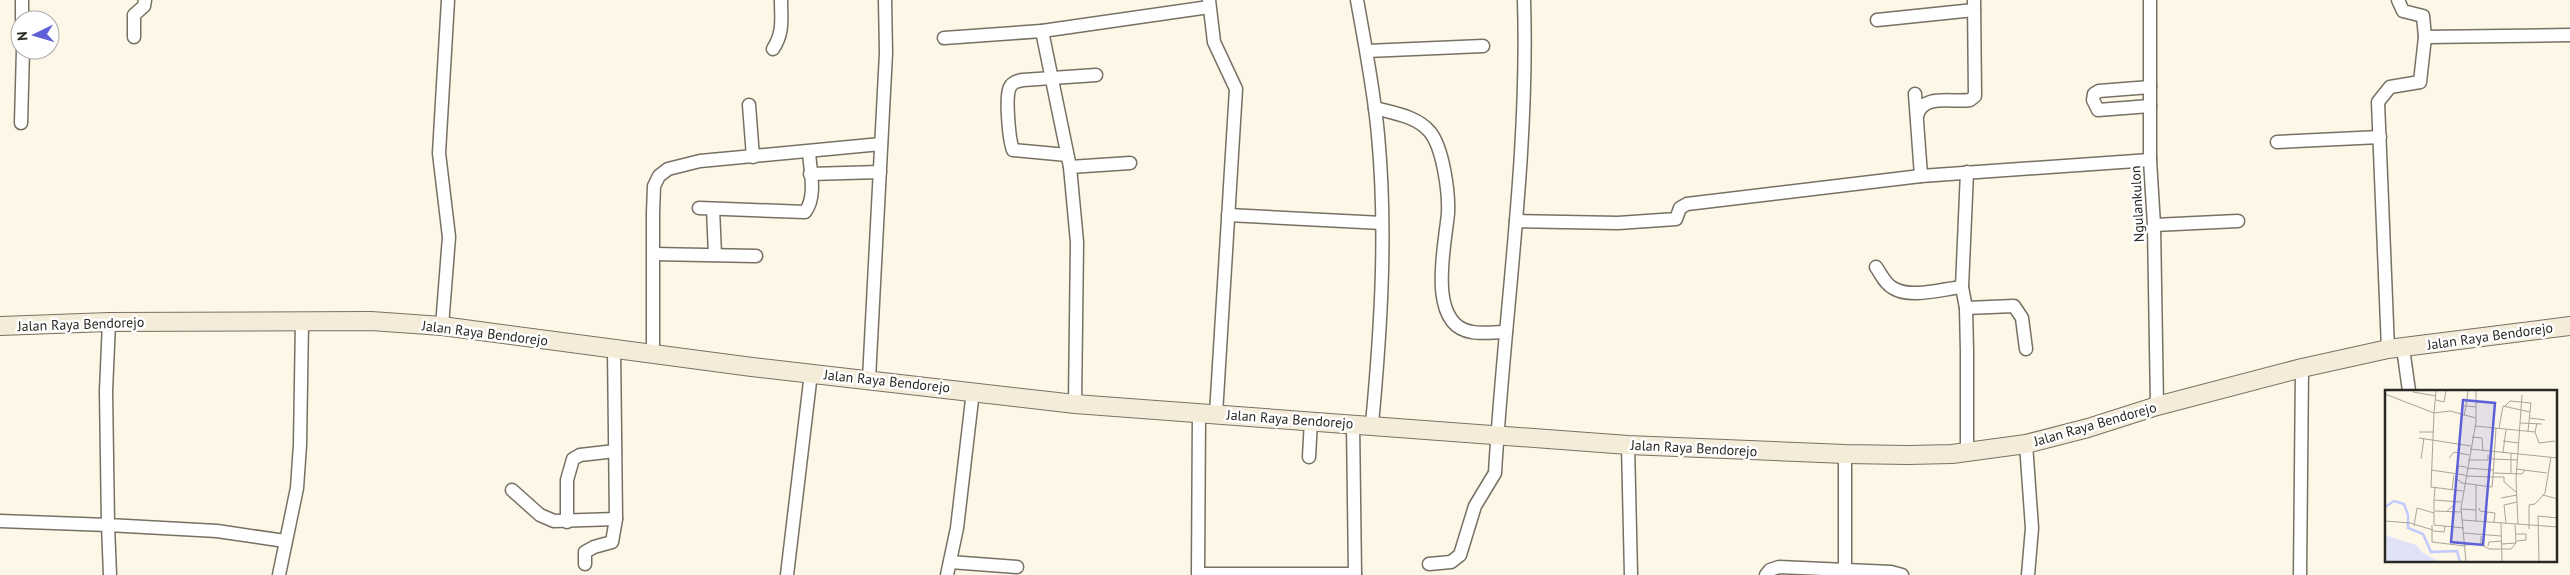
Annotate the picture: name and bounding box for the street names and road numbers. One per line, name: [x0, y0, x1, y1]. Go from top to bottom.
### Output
street label: Ngulankulon: [2126, 165, 2148, 243]
street label: Jalan Raya Bendorejo: [16, 313, 145, 335]
street label: Jalan Raya Bendorejo: [420, 316, 549, 350]
street label: Jalan Raya Bendorejo: [2425, 318, 2554, 354]
street label: Jalan Raya Bendorejo: [822, 365, 951, 397]
street label: Jalan Raya Bendorejo: [2031, 398, 2158, 450]
street label: Jalan Raya Bendorejo: [1225, 406, 1354, 432]
street label: Jalan Raya Bendorejo: [1629, 436, 1758, 460]

